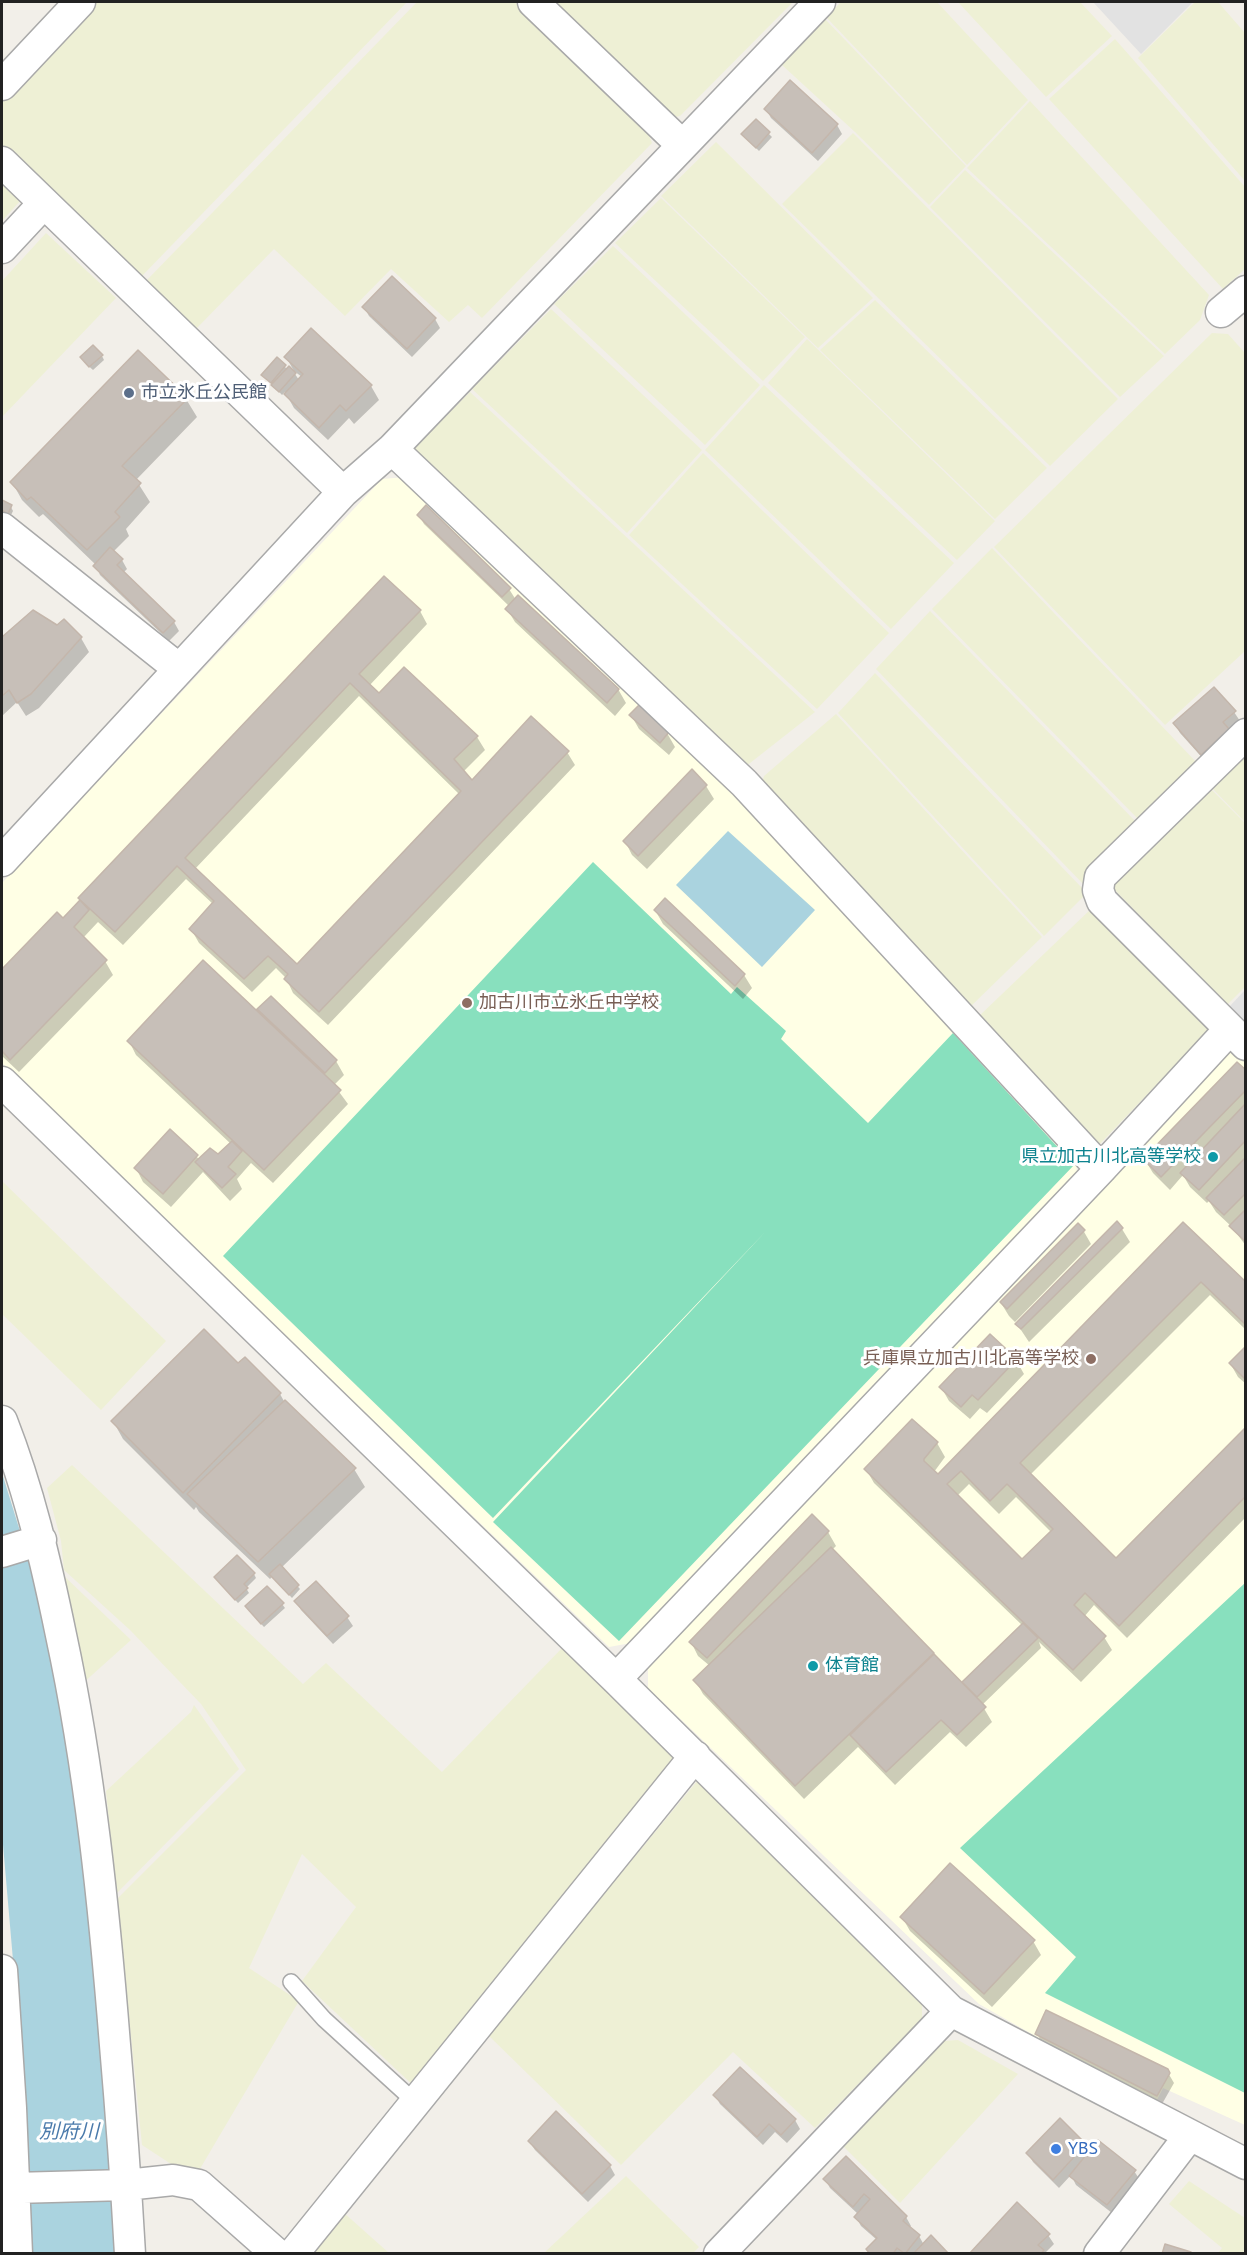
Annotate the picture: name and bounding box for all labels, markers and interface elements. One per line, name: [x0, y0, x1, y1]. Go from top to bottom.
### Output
place label: 市立氷丘公民館: [141, 382, 267, 404]
marker: 市立氷丘公民館: [122, 386, 136, 400]
place label: 加古川市立氷丘中学校: [479, 992, 659, 1014]
marker: 加古川市立氷丘中学校: [460, 996, 474, 1010]
place label: 県立加古川北高等学校: [1021, 1146, 1201, 1168]
marker: 県立加古川北高等学校: [1206, 1150, 1220, 1164]
place label: 兵庫県立加古川北高等学校: [863, 1348, 1079, 1370]
marker: 兵庫県立加古川北高等学校: [1084, 1352, 1098, 1366]
place label: 体育館: [825, 1655, 879, 1677]
marker: 体育館: [806, 1659, 820, 1673]
water label: 別府川: [39, 2120, 99, 2144]
place label: YBS: [1068, 2138, 1098, 2160]
marker: YBS: [1049, 2142, 1063, 2156]

